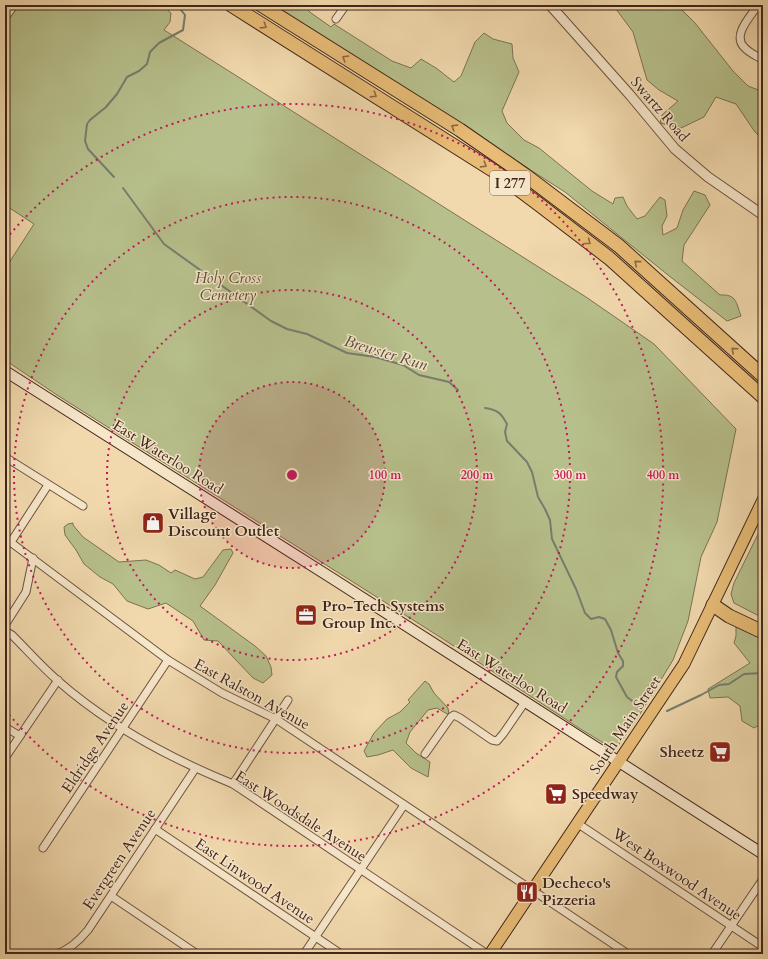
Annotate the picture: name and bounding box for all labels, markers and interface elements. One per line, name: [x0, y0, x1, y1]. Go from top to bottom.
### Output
one-way arrow: [260, 21, 267, 29]
one-way arrow: [342, 55, 349, 62]
street label: Swartz Road: [626, 72, 694, 146]
one-way arrow: [370, 90, 377, 98]
one-way arrow: [452, 125, 459, 132]
one-way arrow: [480, 160, 487, 168]
road number: I 277: [490, 171, 530, 195]
one-way arrow: [584, 237, 591, 244]
one-way arrow: [635, 260, 642, 267]
park label: Holy Cross Cemetery: [195, 268, 261, 305]
water label: Brewster Run: [341, 330, 430, 376]
one-way arrow: [731, 347, 739, 354]
street label: East Waterloo Road: [109, 415, 227, 499]
text: 100 m: [369, 467, 402, 483]
text: 200 m: [461, 467, 494, 483]
text: 300 m: [554, 467, 587, 483]
text: 400 m: [647, 467, 680, 483]
centre of rings: [285, 468, 299, 482]
place label: Village Discount Outlet: [168, 504, 280, 541]
shop icon: Village Discount Outlet: [140, 510, 166, 536]
place label: Pro-Tech Systems Group Inc.: [322, 596, 445, 633]
office icon: Pro-Tech Systems Group Inc.: [293, 602, 319, 628]
street label: East Waterloo Road: [453, 634, 571, 718]
street label: East Ralston Avenue: [191, 654, 314, 734]
street label: South Main Street: [585, 672, 665, 778]
street label: Eldridge Avenue: [57, 697, 133, 797]
supermarket icon: Sheetz: [707, 739, 733, 765]
place label: Sheetz: [660, 742, 705, 762]
street label: East Woodsdale Avenue: [231, 766, 371, 866]
supermarket icon: Speedway: [543, 781, 569, 807]
place label: Speedway: [572, 784, 639, 804]
street label: Evergreen Avenue: [78, 804, 160, 913]
street label: West Boxwood Avenue: [608, 823, 746, 925]
street label: East Linwood Avenue: [191, 833, 319, 929]
place label: Decheco's Pizzeria: [542, 873, 611, 910]
restaurant icon: Decheco's Pizzeria: [514, 879, 540, 905]

